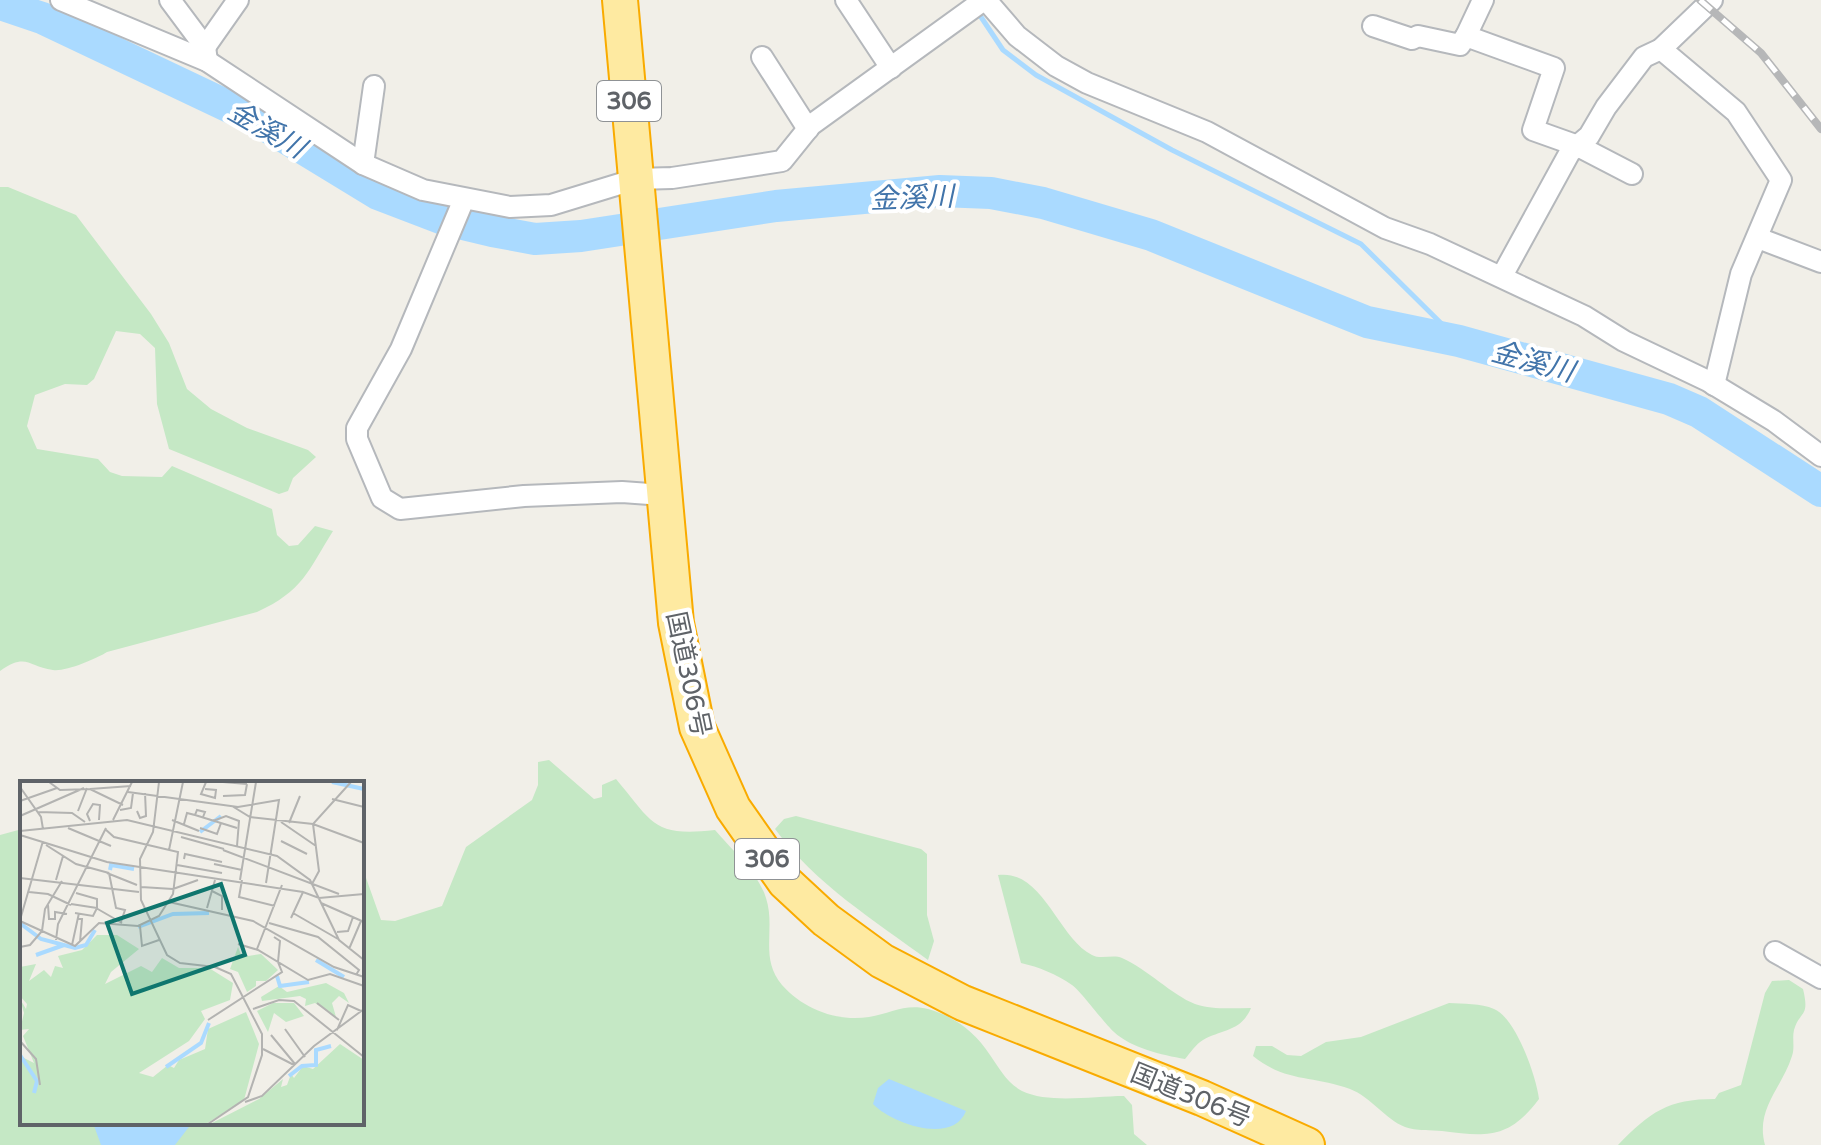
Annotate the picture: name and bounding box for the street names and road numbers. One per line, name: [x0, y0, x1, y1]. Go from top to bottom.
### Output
road number: 306: [597, 81, 661, 121]
street label: 国道306号: [660, 609, 717, 739]
road number: 306: [735, 839, 799, 879]
street label: 国道306号: [1126, 1057, 1255, 1134]

